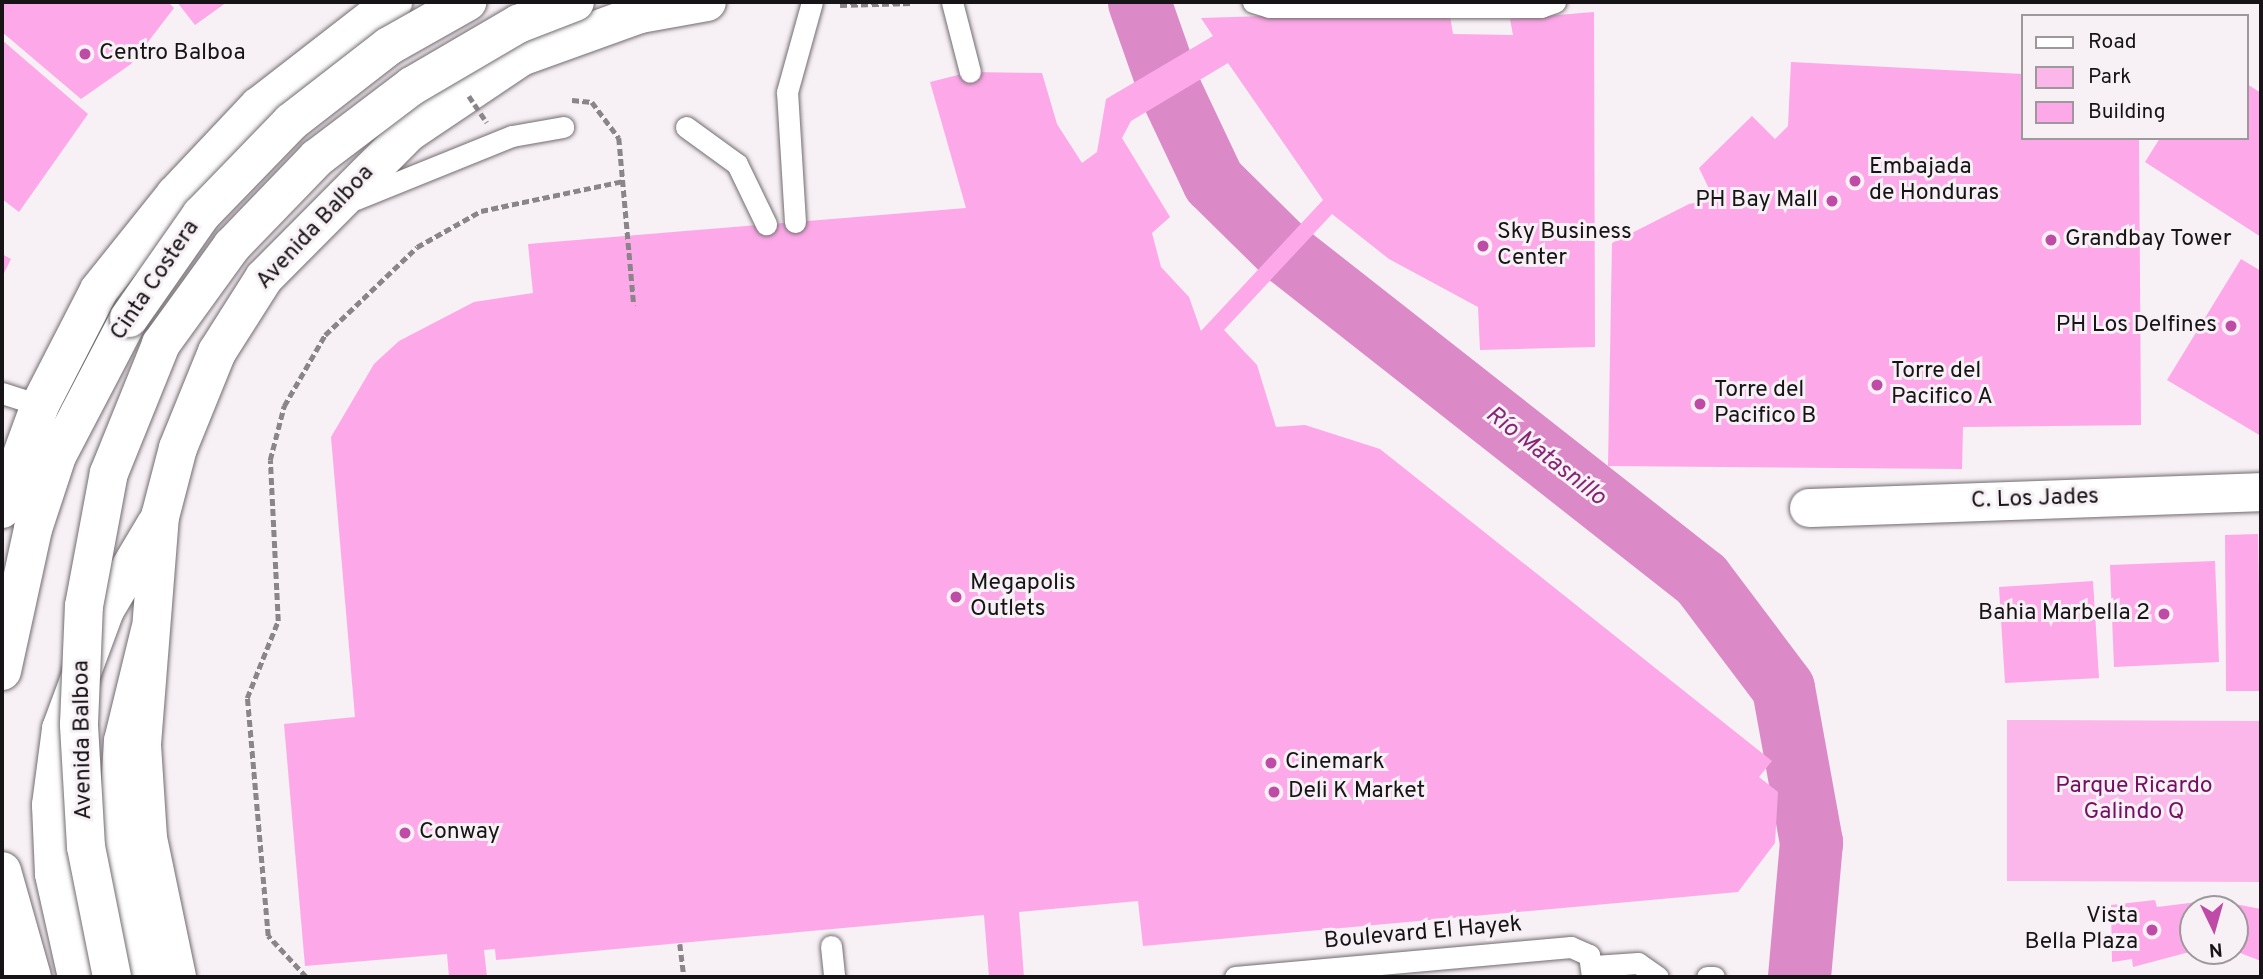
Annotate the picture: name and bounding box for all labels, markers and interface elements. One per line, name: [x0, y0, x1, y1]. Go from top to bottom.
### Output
legend: [2022, 14, 2249, 140]
text: Road: [2088, 29, 2137, 56]
place label: Centro Balboa: [99, 40, 246, 68]
marker: Centro Balboa: [77, 46, 93, 62]
text: Park: [2088, 64, 2131, 91]
text: Building: [2088, 99, 2166, 126]
place label: Embajada de Honduras: [1869, 154, 1999, 208]
street label: Avenida Balboa: [251, 160, 381, 296]
marker: Embajada de Honduras: [1847, 173, 1863, 189]
place label: PH Bay Mall: [1695, 187, 1818, 215]
marker: PH Bay Mall: [1824, 193, 1840, 209]
street label: Cinta Costera: [106, 216, 206, 346]
place label: Sky Business Center: [1497, 219, 1632, 273]
place label: Grandbay Tower: [2065, 226, 2233, 254]
marker: Grandbay Tower: [2043, 232, 2059, 248]
marker: Sky Business Center: [1475, 238, 1491, 254]
place label: PH Los Delfines: [2056, 312, 2217, 340]
marker: PH Los Delfines: [2223, 318, 2239, 334]
place label: Torre del Pacifico A: [1891, 358, 1994, 412]
place label: Torre del Pacifico B: [1714, 377, 1816, 431]
marker: Torre del Pacifico A: [1869, 377, 1885, 393]
marker: Torre del Pacifico B: [1692, 396, 1708, 412]
water label: Río Matasnillo: [1479, 401, 1611, 513]
street label: C. Los Jades: [1970, 484, 2100, 516]
place label: Megapolis Outlets: [970, 570, 1076, 624]
marker: Megapolis Outlets: [948, 589, 964, 605]
place label: Bahia Marbella 2: [1978, 600, 2150, 628]
marker: Bahia Marbella 2: [2156, 606, 2172, 622]
street label: Avenida Balboa: [69, 660, 99, 820]
place label: Cinemark: [1285, 749, 1385, 777]
marker: Cinemark: [1263, 755, 1279, 771]
park label: Parque Ricardo Galindo Q: [2055, 773, 2213, 827]
place label: Deli K Market: [1288, 778, 1425, 806]
marker: Deli K Market: [1266, 784, 1282, 800]
place label: Conway: [419, 819, 500, 847]
marker: Conway: [397, 825, 413, 841]
north arrow: [2179, 895, 2249, 965]
place label: Vista Bella Plaza: [2024, 903, 2138, 957]
street label: Boulevard El Hayek: [1323, 912, 1523, 956]
marker: Vista Bella Plaza: [2144, 922, 2160, 938]
text: N: [2208, 936, 2224, 961]

